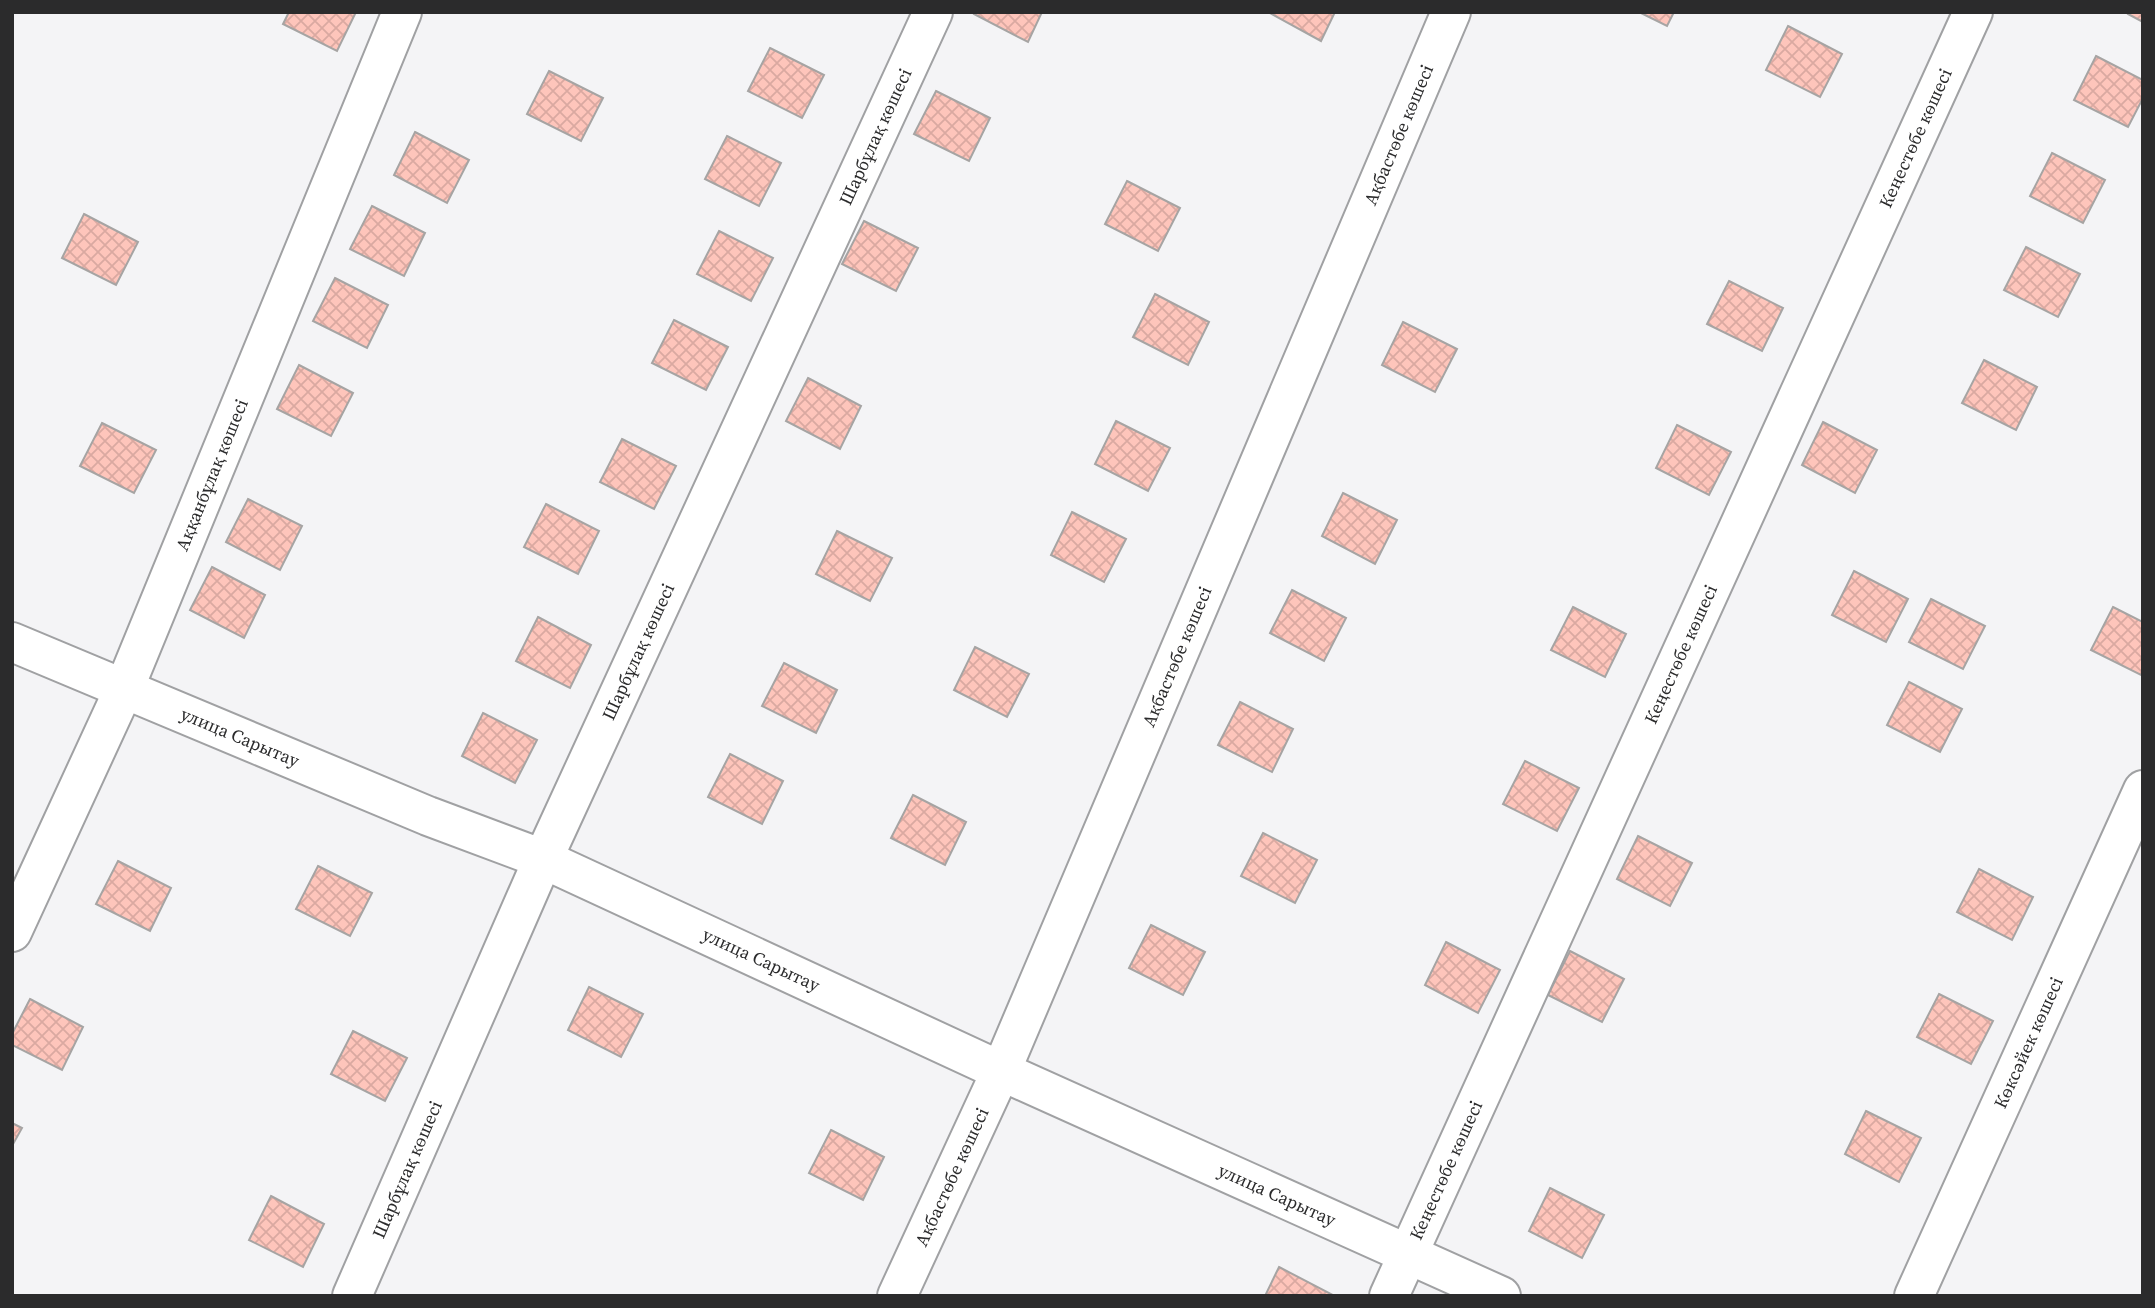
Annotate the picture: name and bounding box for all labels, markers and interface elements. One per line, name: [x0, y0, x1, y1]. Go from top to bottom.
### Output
street label: Ақбастөбе көшесі: [1357, 61, 1439, 209]
street label: Шарбұлақ көшесі: [833, 64, 917, 209]
street label: Кеңестөбе көшесі: [1873, 64, 1958, 212]
street label: Аққанбұлақ көшесі: [169, 395, 254, 554]
street label: Шарбұлақ көшесі: [596, 579, 680, 724]
street label: Кеңестөбе көшесі: [1638, 580, 1723, 728]
street label: Ақбастөбе көшесі: [1136, 582, 1217, 731]
street label: улица Сарытау: [177, 701, 304, 773]
street label: улица Сарытау: [699, 922, 825, 998]
street label: Көксәйек көшесі: [1988, 973, 2069, 1112]
street label: Шарбұлақ көшесі: [366, 1097, 448, 1242]
street label: Кеңестөбе көшесі: [1403, 1097, 1488, 1244]
street label: Ақбастөбе көшесі: [909, 1103, 994, 1250]
street label: улица Сарытау: [1214, 1157, 1341, 1232]

